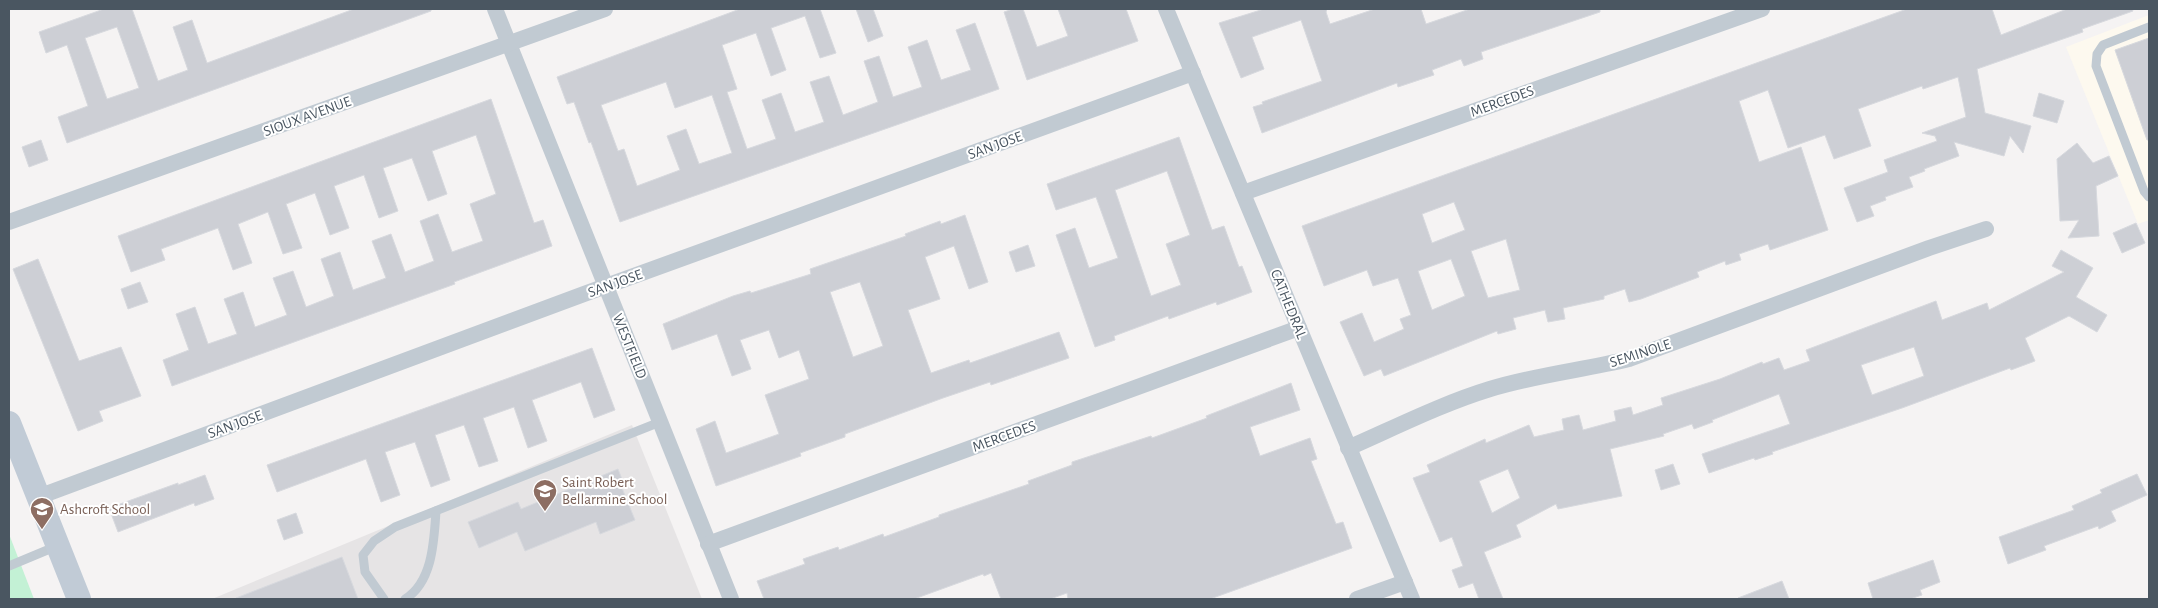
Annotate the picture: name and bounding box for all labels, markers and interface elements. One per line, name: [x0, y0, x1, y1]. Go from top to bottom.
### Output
street label: MERCEDES: [1468, 83, 1536, 120]
street label: SIOUX AVENUE: [261, 94, 353, 139]
street label: SAN JOSE: [966, 129, 1024, 162]
street label: SAN JOSE: [586, 267, 644, 300]
street label: CATHEDRAL: [1268, 267, 1310, 342]
street label: WESTFIELD: [610, 312, 649, 381]
street label: SEMINOLE: [1608, 337, 1673, 370]
street label: SAN JOSE: [206, 408, 264, 441]
street label: MERCEDES: [970, 418, 1038, 455]
place label: Saint Robert Bellarmine School: [562, 475, 667, 507]
school or university icon: Saint Robert Bellarmine School: [532, 478, 558, 512]
school or university icon: Ashcroft School: [29, 496, 55, 530]
place label: Ashcroft School: [60, 502, 150, 517]

